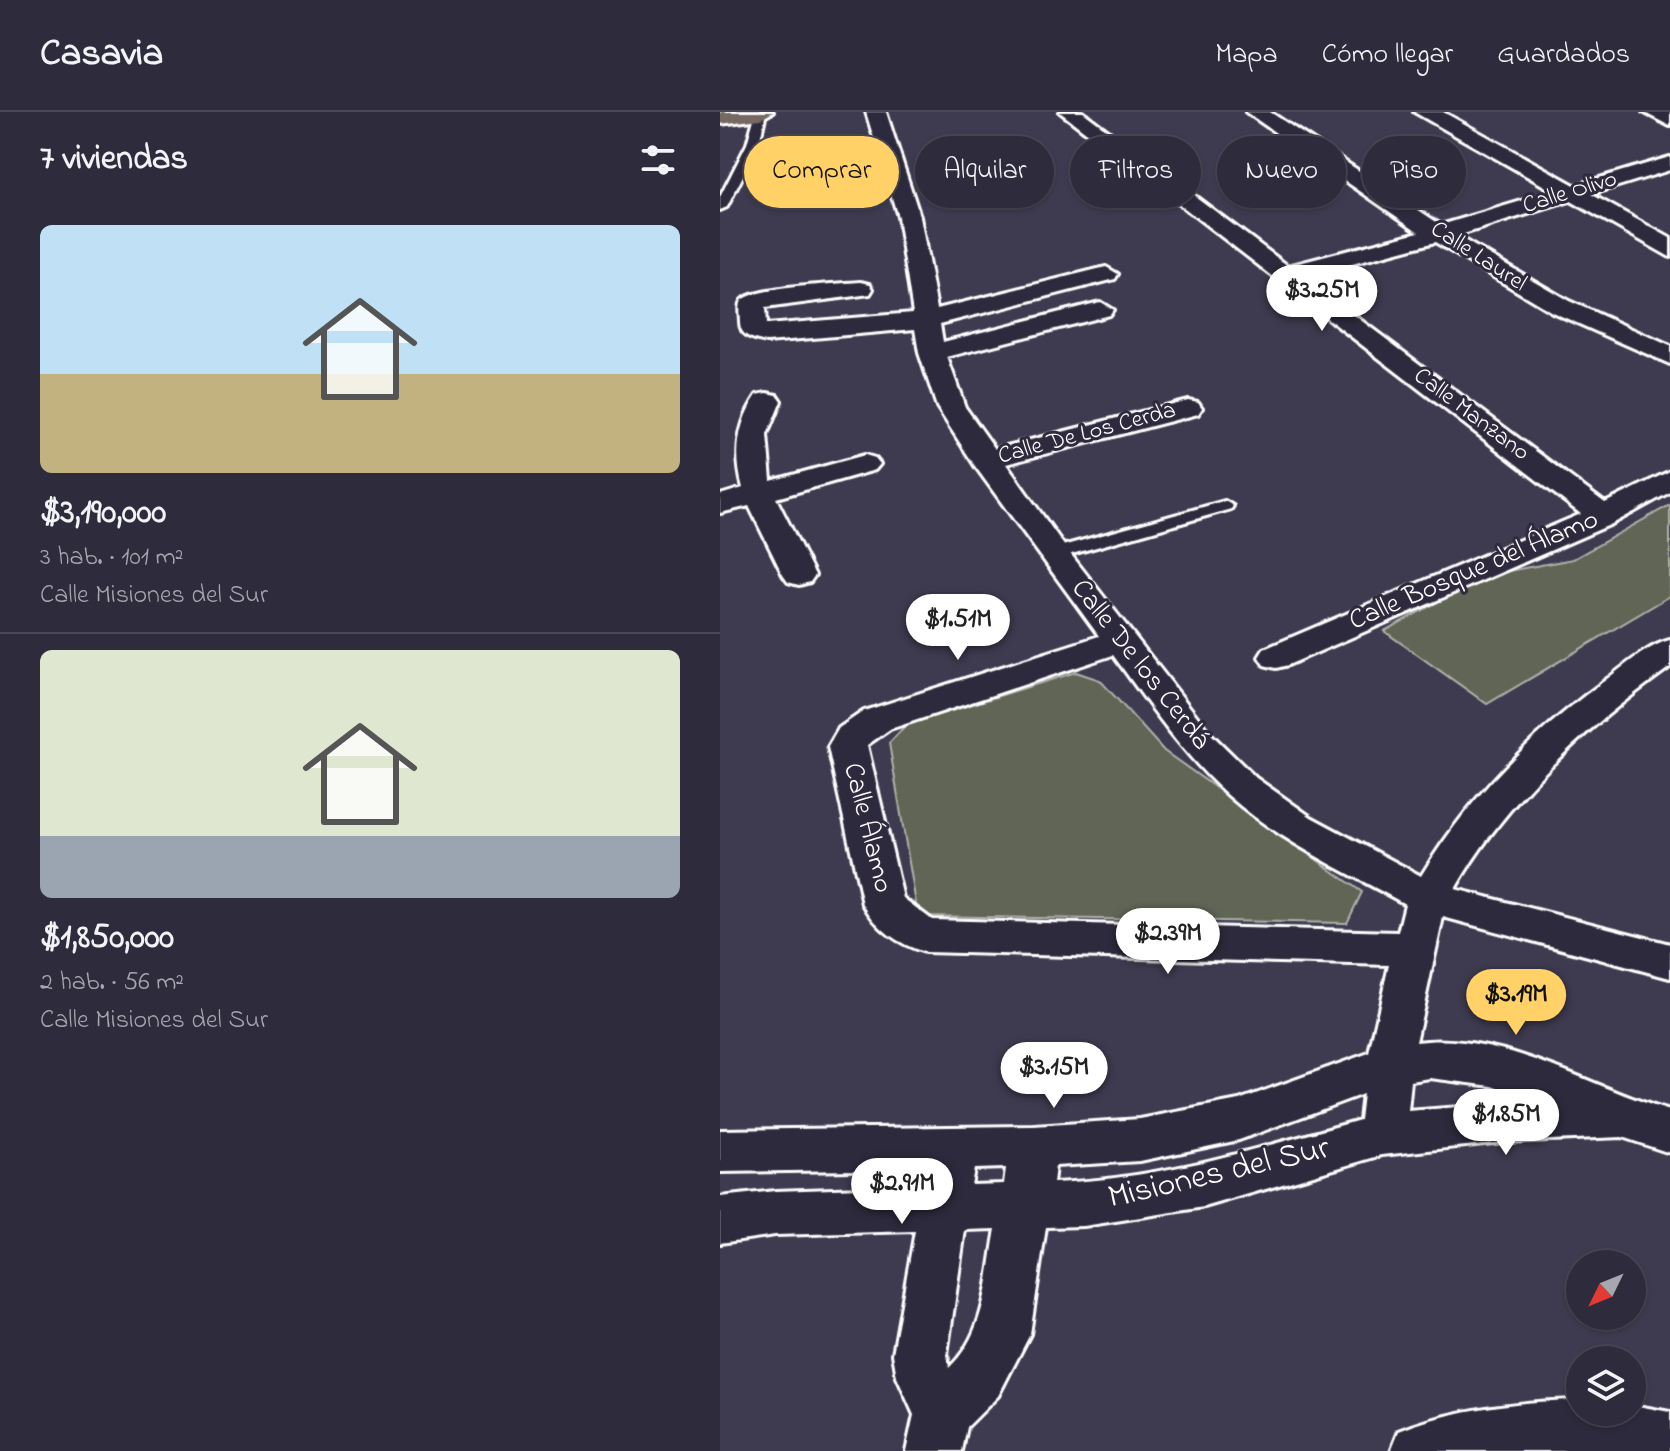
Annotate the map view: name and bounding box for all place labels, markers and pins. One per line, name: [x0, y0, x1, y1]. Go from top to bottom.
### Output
pin: $3.25M: [1257, 265, 1387, 333]
pin: $1.51M: [893, 594, 1023, 662]
pin: $2.39M: [1103, 908, 1233, 976]
pin: $3.19M: [1451, 969, 1581, 1037]
pin: $3.15M: [989, 1042, 1119, 1110]
pin: $1.85M: [1441, 1089, 1571, 1157]
pin: $2.91M: [837, 1158, 967, 1226]

